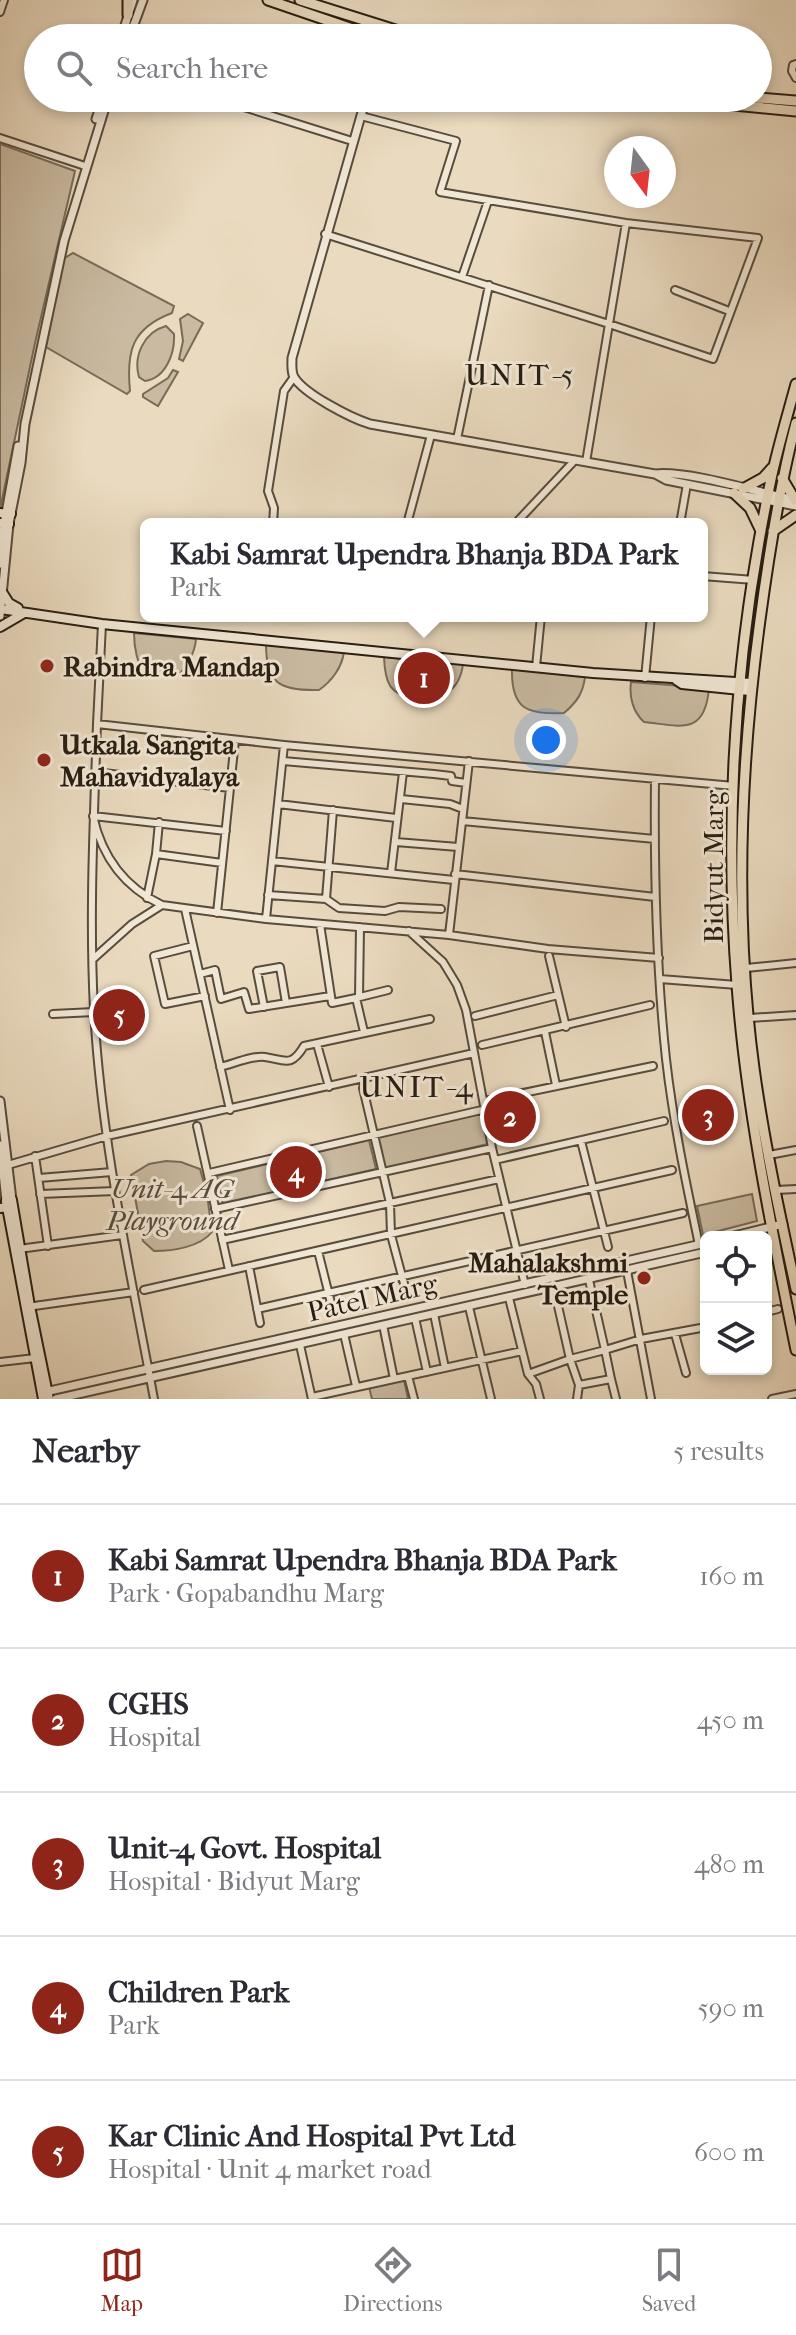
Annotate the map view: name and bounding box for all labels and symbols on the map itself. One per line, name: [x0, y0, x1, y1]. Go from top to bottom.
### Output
north arrow: [604, 136, 676, 208]
district label: UNIT-5: [465, 358, 575, 393]
pin: 1: [398, 648, 450, 708]
place label: Rabindra Mandap: [63, 650, 280, 683]
marker: Rabindra Mandap: [38, 657, 56, 675]
your location: [526, 720, 566, 760]
place label: Utkala Sangita Mahavidyalaya: [60, 728, 240, 793]
marker: Utkala Sangita Mahavidyalaya: [35, 751, 53, 769]
street label: Bidyut Marg: [697, 789, 730, 944]
pin: 5: [93, 985, 145, 1045]
district label: UNIT-4: [359, 1070, 475, 1105]
pin: 3: [682, 1085, 734, 1145]
pin: 2: [484, 1087, 536, 1147]
pin: 4: [270, 1142, 322, 1202]
park label: Unit-4 AG Playground: [104, 1172, 241, 1237]
place label: Mahalakshmi Temple: [468, 1246, 629, 1311]
street label: Patel Marg: [304, 1266, 441, 1328]
marker: Mahalakshmi Temple: [635, 1269, 653, 1287]

